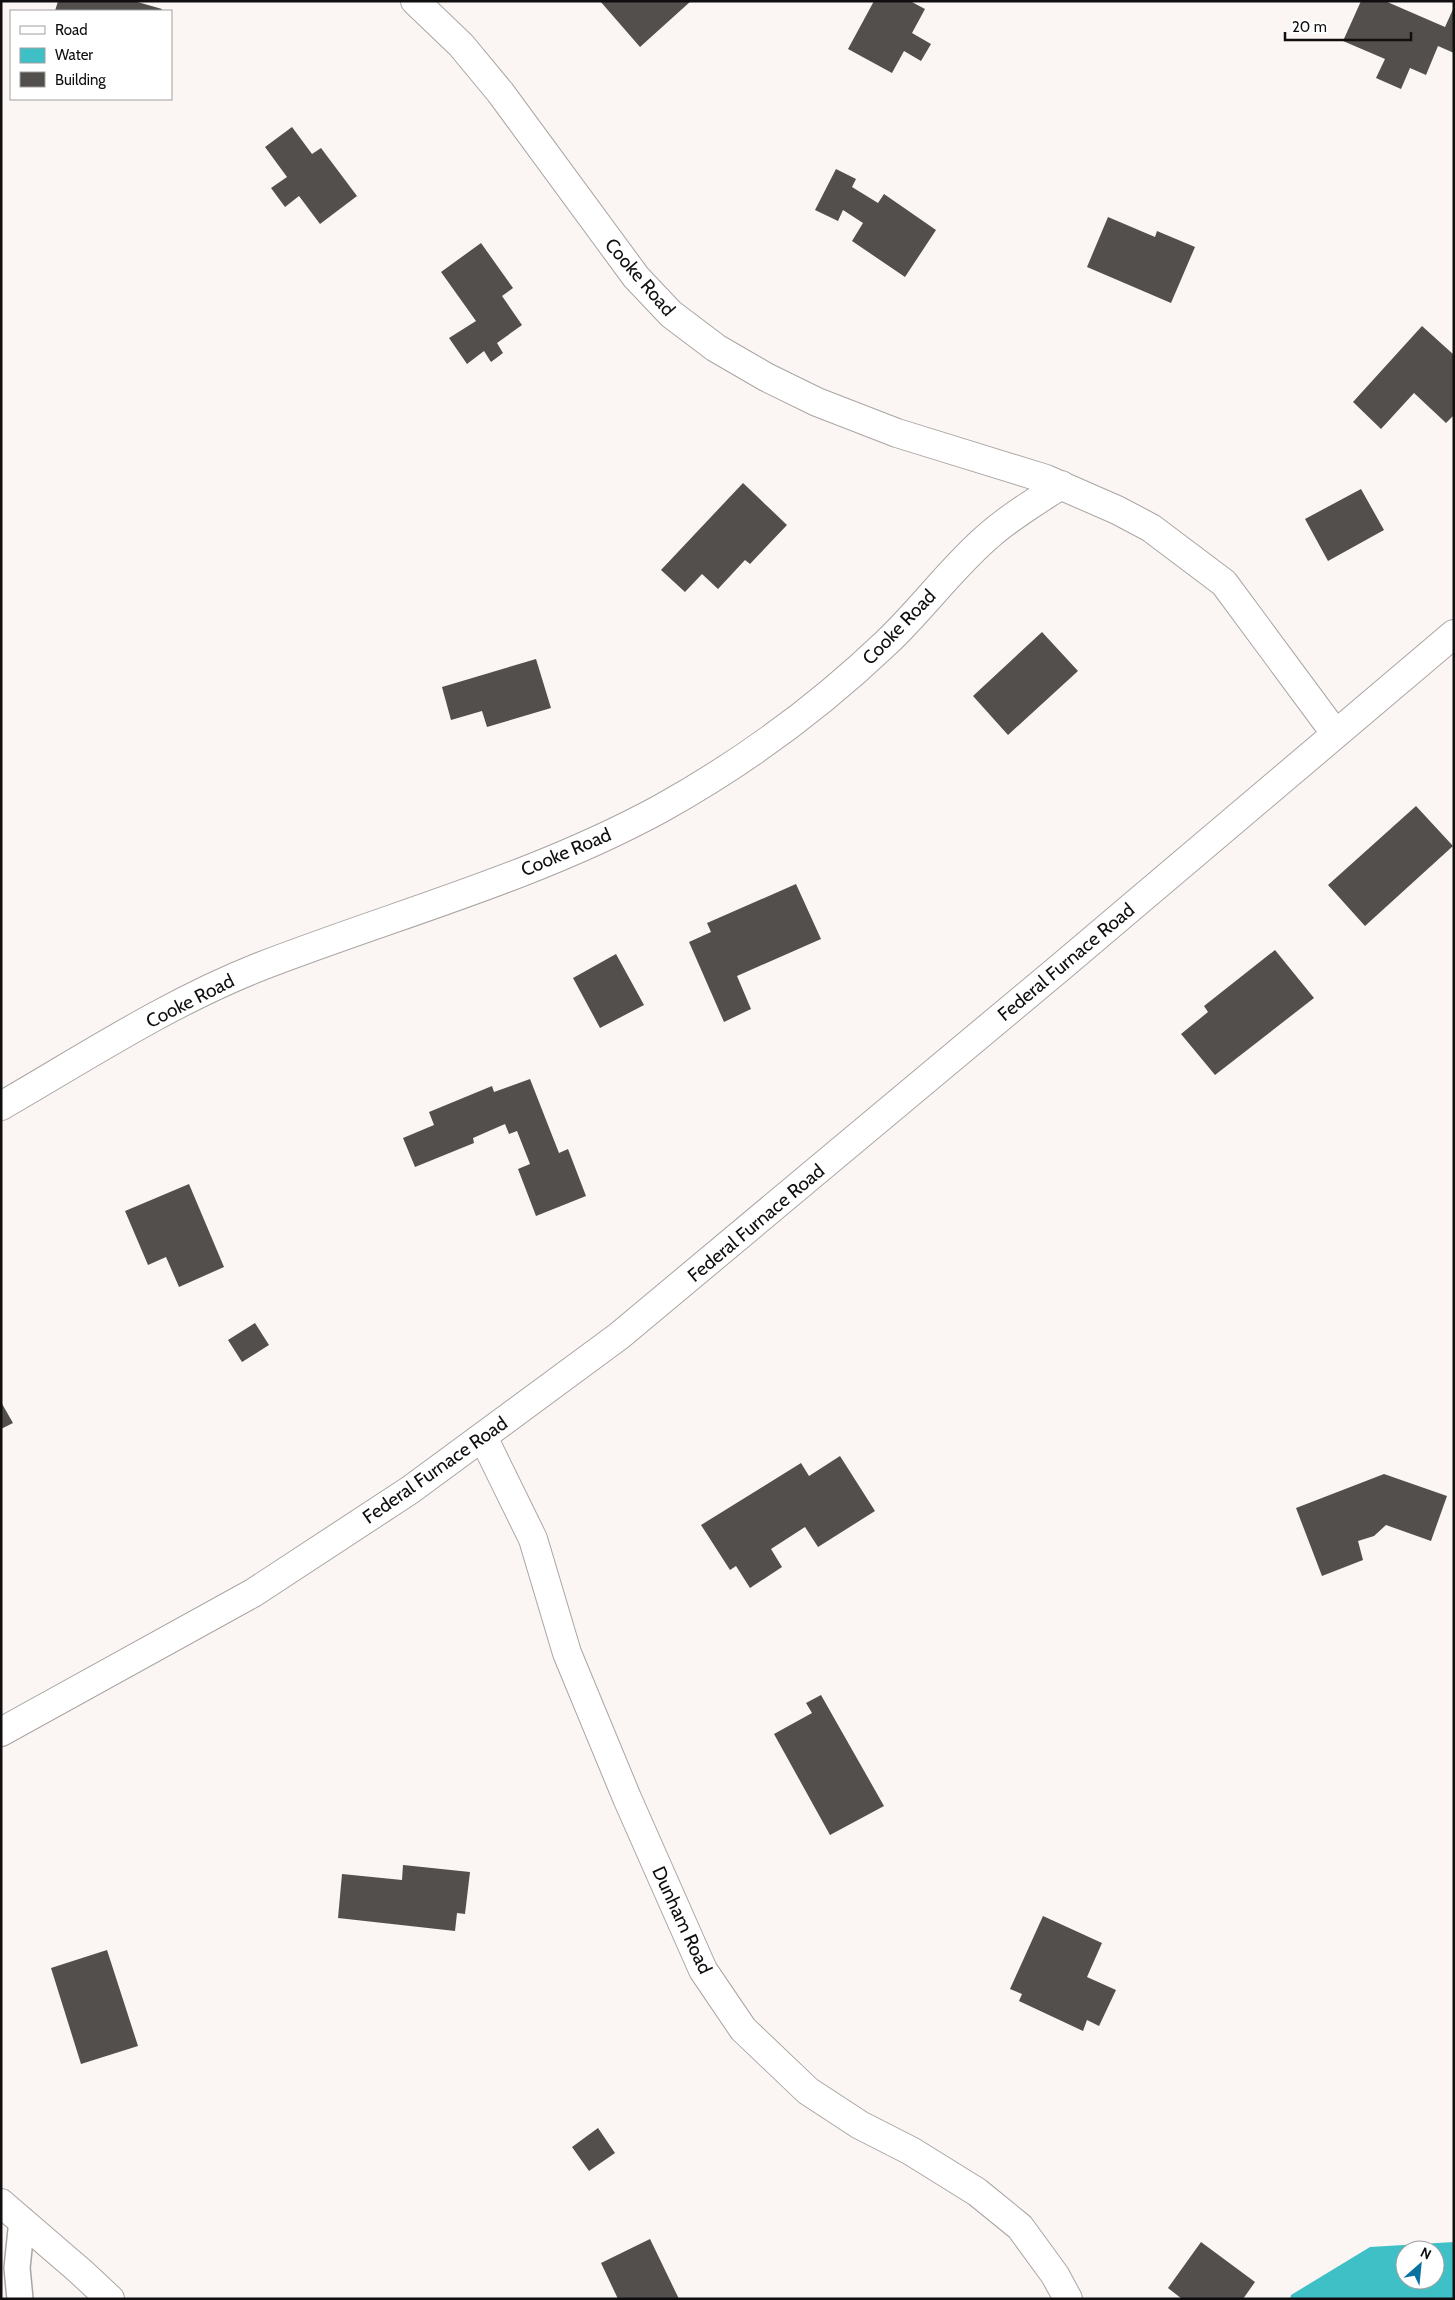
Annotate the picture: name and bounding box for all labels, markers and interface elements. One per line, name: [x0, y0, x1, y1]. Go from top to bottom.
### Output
legend: [10, 10, 172, 100]
scale bar: [1285, 10, 1411, 42]
text: 20 m: [1292, 18, 1327, 36]
text: Road: [55, 21, 88, 39]
text: Water: [55, 46, 93, 64]
text: Building: [55, 71, 106, 89]
street label: Cooke Road: [600, 233, 680, 321]
street label: Cooke Road: [858, 585, 940, 669]
street label: Cooke Road: [517, 823, 615, 881]
street label: Federal Furnace Road: [993, 898, 1139, 1026]
street label: Cooke Road: [142, 969, 238, 1033]
street label: Federal Furnace Road: [683, 1159, 829, 1287]
street label: Federal Furnace Road: [358, 1411, 512, 1529]
street label: Dunham Road: [647, 1863, 717, 1977]
north arrow: [1395, 2240, 1445, 2290]
text: N: [1417, 2243, 1434, 2264]

